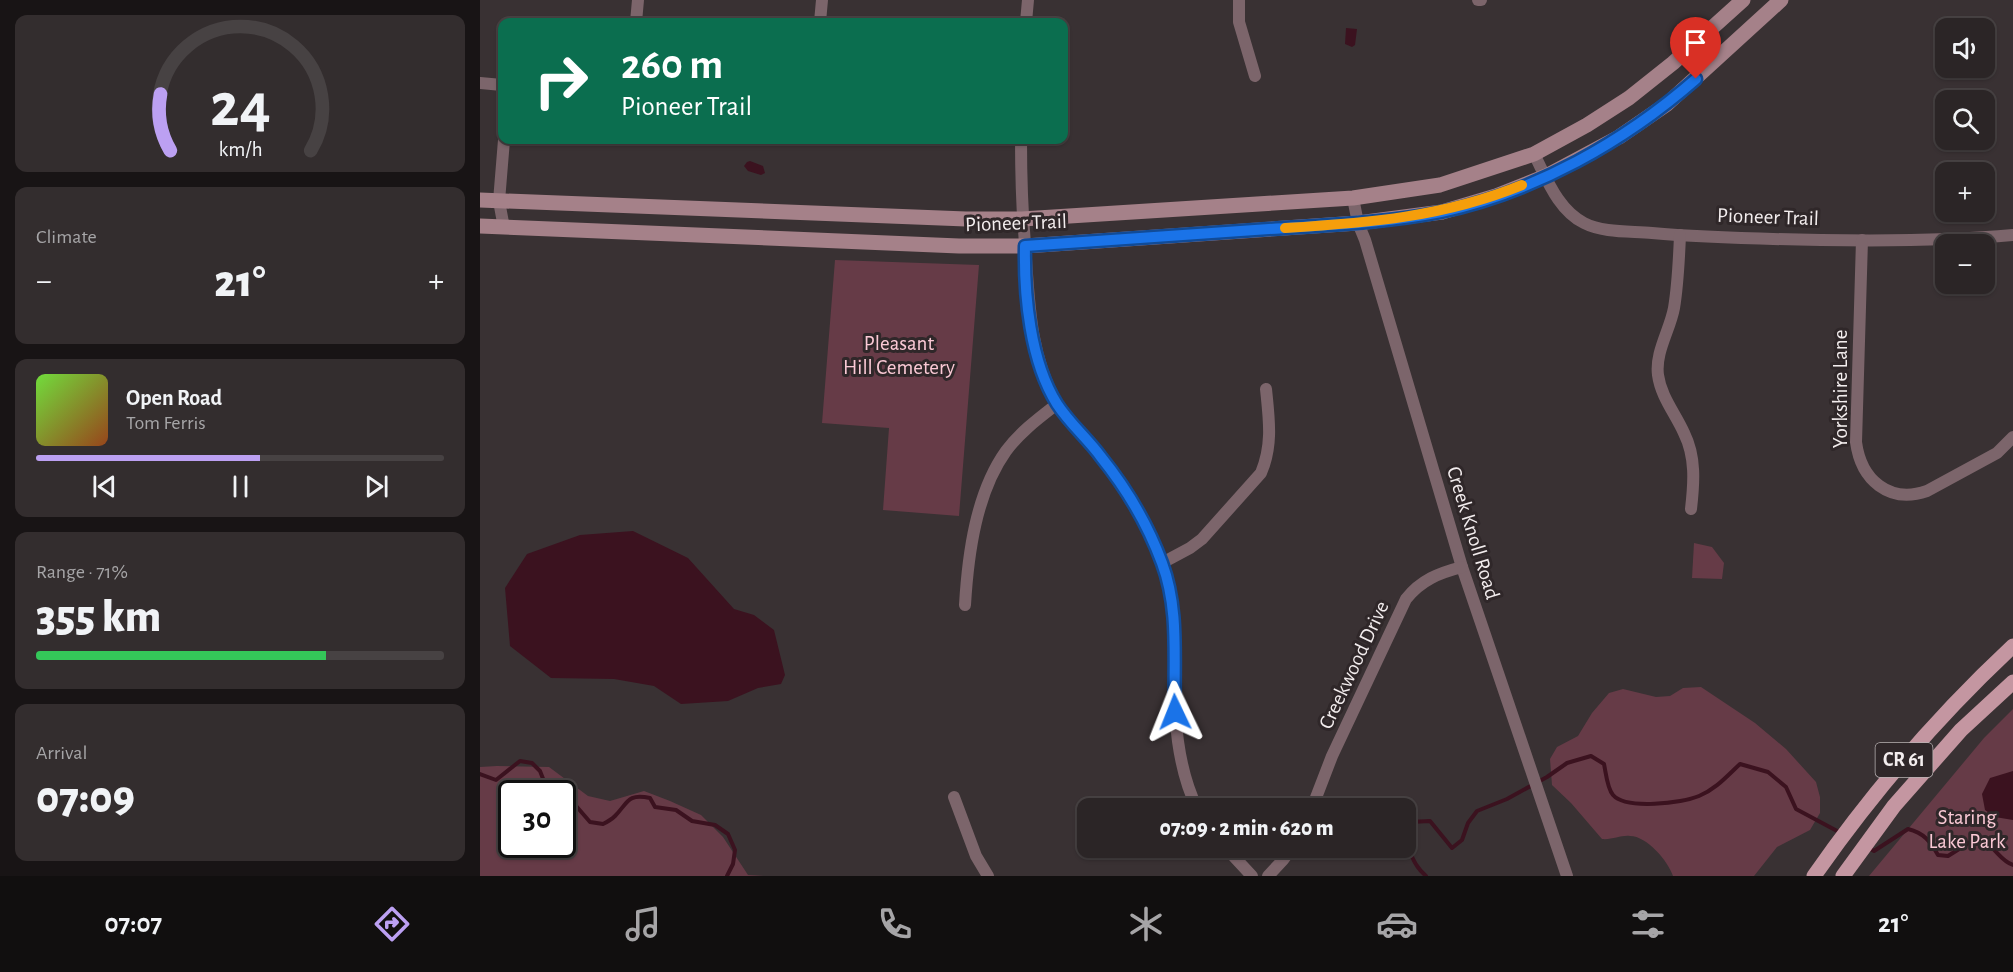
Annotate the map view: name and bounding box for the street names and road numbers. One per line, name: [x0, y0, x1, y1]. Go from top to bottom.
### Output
street label: Pioneer Trail: [1717, 205, 1819, 229]
street label: Pioneer Trail: [965, 211, 1067, 235]
street label: Yorkshire Lane: [1830, 330, 1851, 448]
street label: Creek Knoll Road: [1443, 464, 1503, 602]
street label: Creekwood Drive: [1315, 598, 1393, 732]
road number: CR 61: [1876, 743, 1932, 777]

